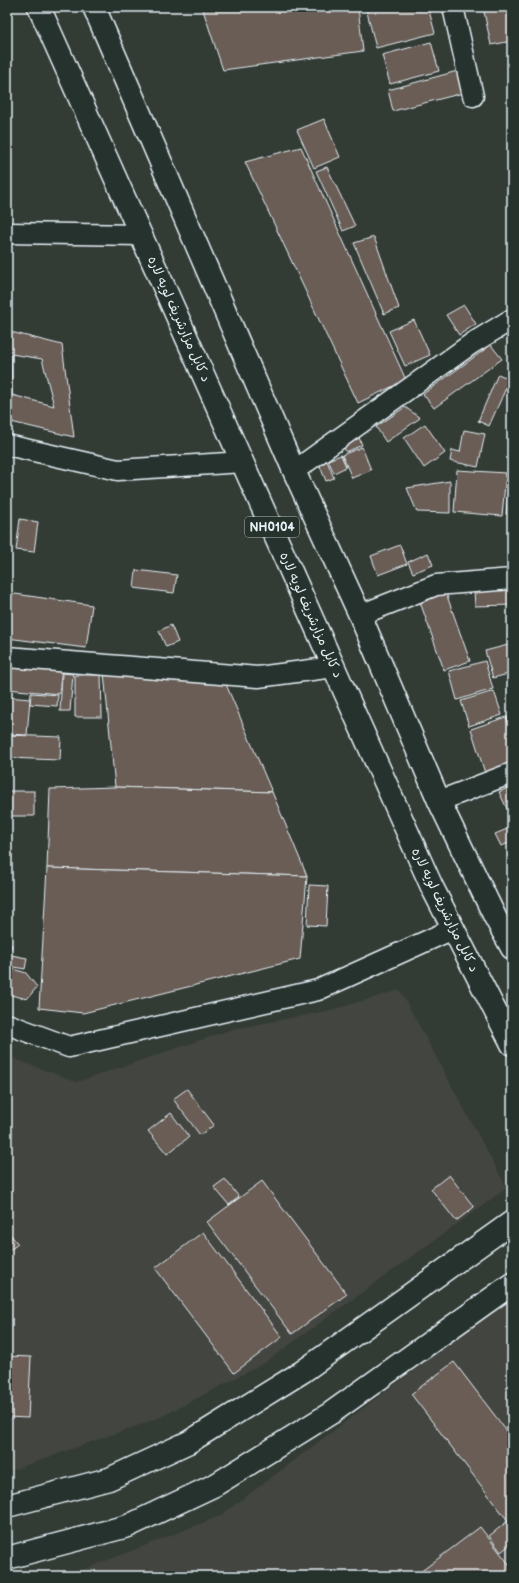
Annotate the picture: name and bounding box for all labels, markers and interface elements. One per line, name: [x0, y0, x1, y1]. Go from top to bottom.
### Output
street label: د کابل مزارشریف لویه لاره: [144, 254, 214, 384]
road number: NH0104: [245, 517, 299, 537]
street label: د کابل مزارشریف لویه لاره: [276, 550, 346, 680]
street label: د کابل مزارشریف لویه لاره: [408, 845, 482, 975]

